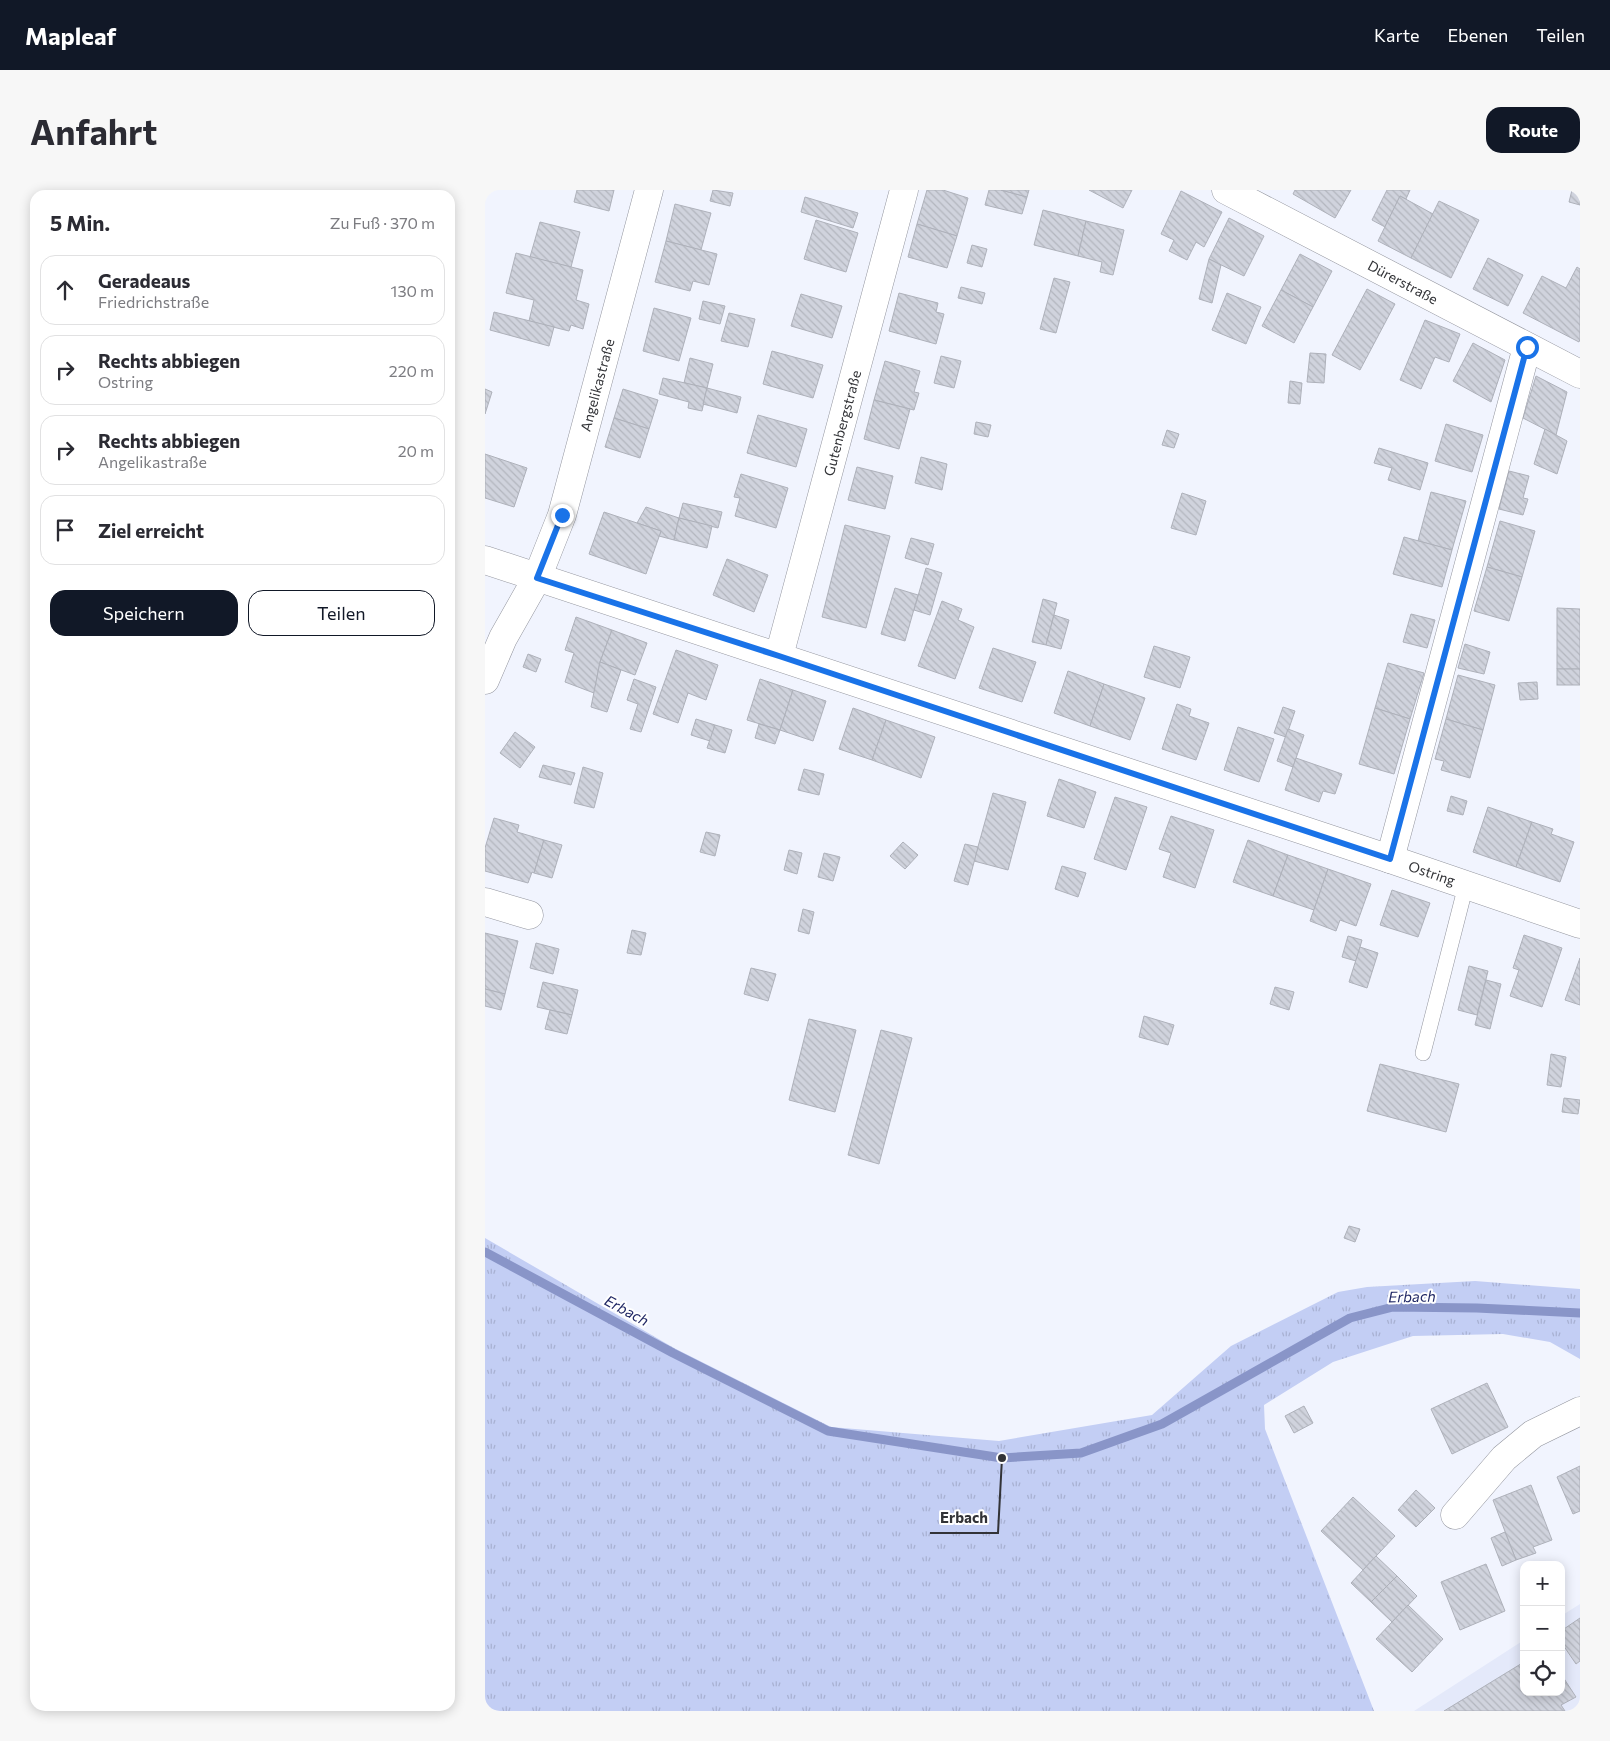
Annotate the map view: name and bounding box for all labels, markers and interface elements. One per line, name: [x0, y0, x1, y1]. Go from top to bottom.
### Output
text: Mapleaf: [25, 21, 116, 50]
text: Karte: [1374, 24, 1419, 46]
text: Ebenen: [1447, 24, 1508, 46]
text: Teilen: [1536, 24, 1585, 46]
button: Route: [1486, 107, 1580, 153]
text: Anfahrt: [30, 109, 157, 152]
text: 5 Min.: [50, 210, 110, 235]
text: Zu Fuß · 370 m: [330, 213, 435, 232]
street label: Dürerstraße: [1365, 256, 1441, 308]
text: Geradeaus: [98, 269, 190, 292]
icon: ahead: [51, 276, 79, 304]
text: 130 m: [391, 281, 434, 300]
text: Friedrichstraße: [98, 292, 209, 311]
route start: [1516, 336, 1539, 359]
street label: Angelikastraße: [576, 337, 618, 433]
text: Rechts abbiegen: [98, 349, 240, 372]
icon: right: [51, 356, 79, 384]
text: 220 m: [389, 361, 434, 380]
street label: Gutenbergstraße: [820, 368, 864, 478]
text: Ostring: [98, 372, 153, 391]
text: Rechts abbiegen: [98, 429, 240, 452]
icon: right: [51, 436, 79, 464]
text: 20 m: [398, 441, 434, 460]
text: Angelikastraße: [98, 452, 207, 471]
route end: [551, 504, 574, 527]
icon: arrive: [51, 516, 79, 544]
text: Ziel erreicht: [98, 519, 204, 542]
button: Speichern: [50, 590, 238, 636]
button: Teilen: [248, 590, 435, 636]
street label: Ostring: [1406, 857, 1458, 889]
water label: Erbach: [1388, 1287, 1436, 1305]
water label: Erbach: [602, 1291, 652, 1329]
callout: Erbach: [930, 1503, 998, 1533]
text: Erbach: [940, 1508, 988, 1526]
map controls: [1520, 1561, 1565, 1696]
button: +: [1520, 1561, 1565, 1606]
button: −: [1520, 1606, 1565, 1651]
button: locate: [1520, 1651, 1565, 1696]

